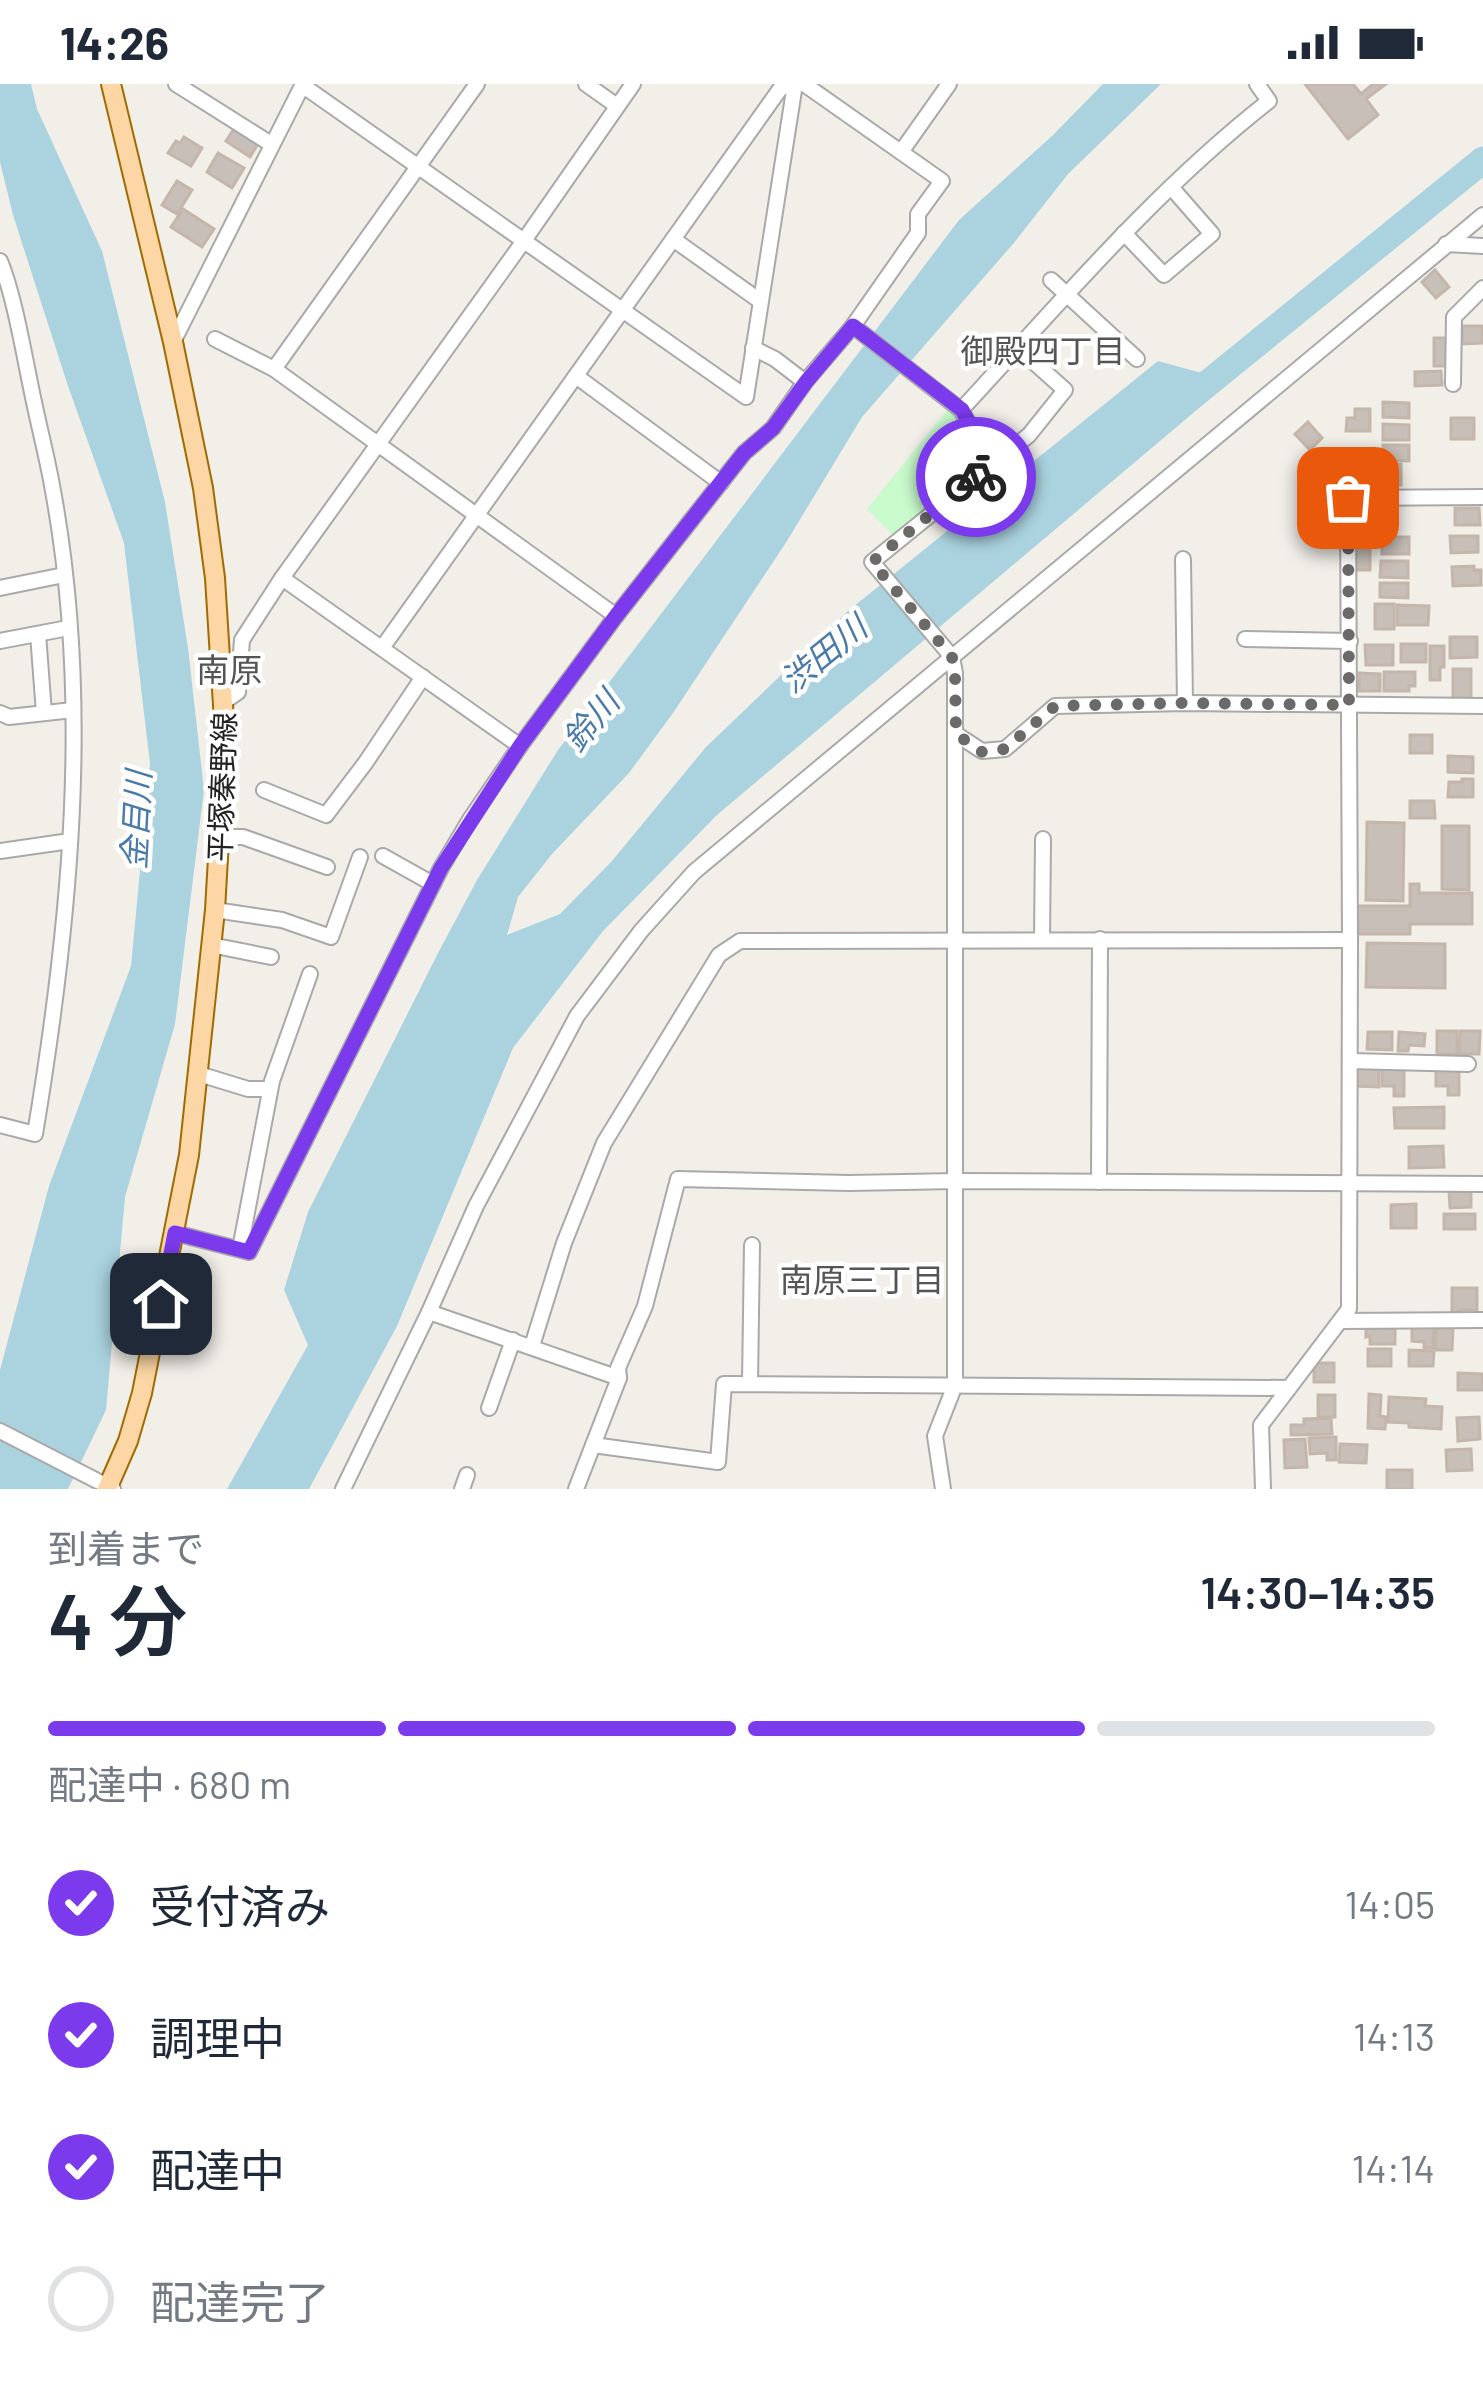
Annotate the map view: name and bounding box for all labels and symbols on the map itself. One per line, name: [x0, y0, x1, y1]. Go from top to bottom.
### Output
district label: 御殿四丁目: [961, 330, 1126, 370]
courier: [916, 417, 1036, 537]
pin: [1297, 447, 1399, 549]
water label: 渋田川: [772, 604, 876, 700]
district label: 南原: [196, 649, 262, 689]
water label: 鈴川: [553, 680, 628, 758]
street label: 平塚秦野線: [200, 711, 242, 863]
water label: 金目川: [112, 767, 158, 870]
pin: [110, 1253, 212, 1355]
district label: 南原三丁目: [780, 1259, 945, 1299]

